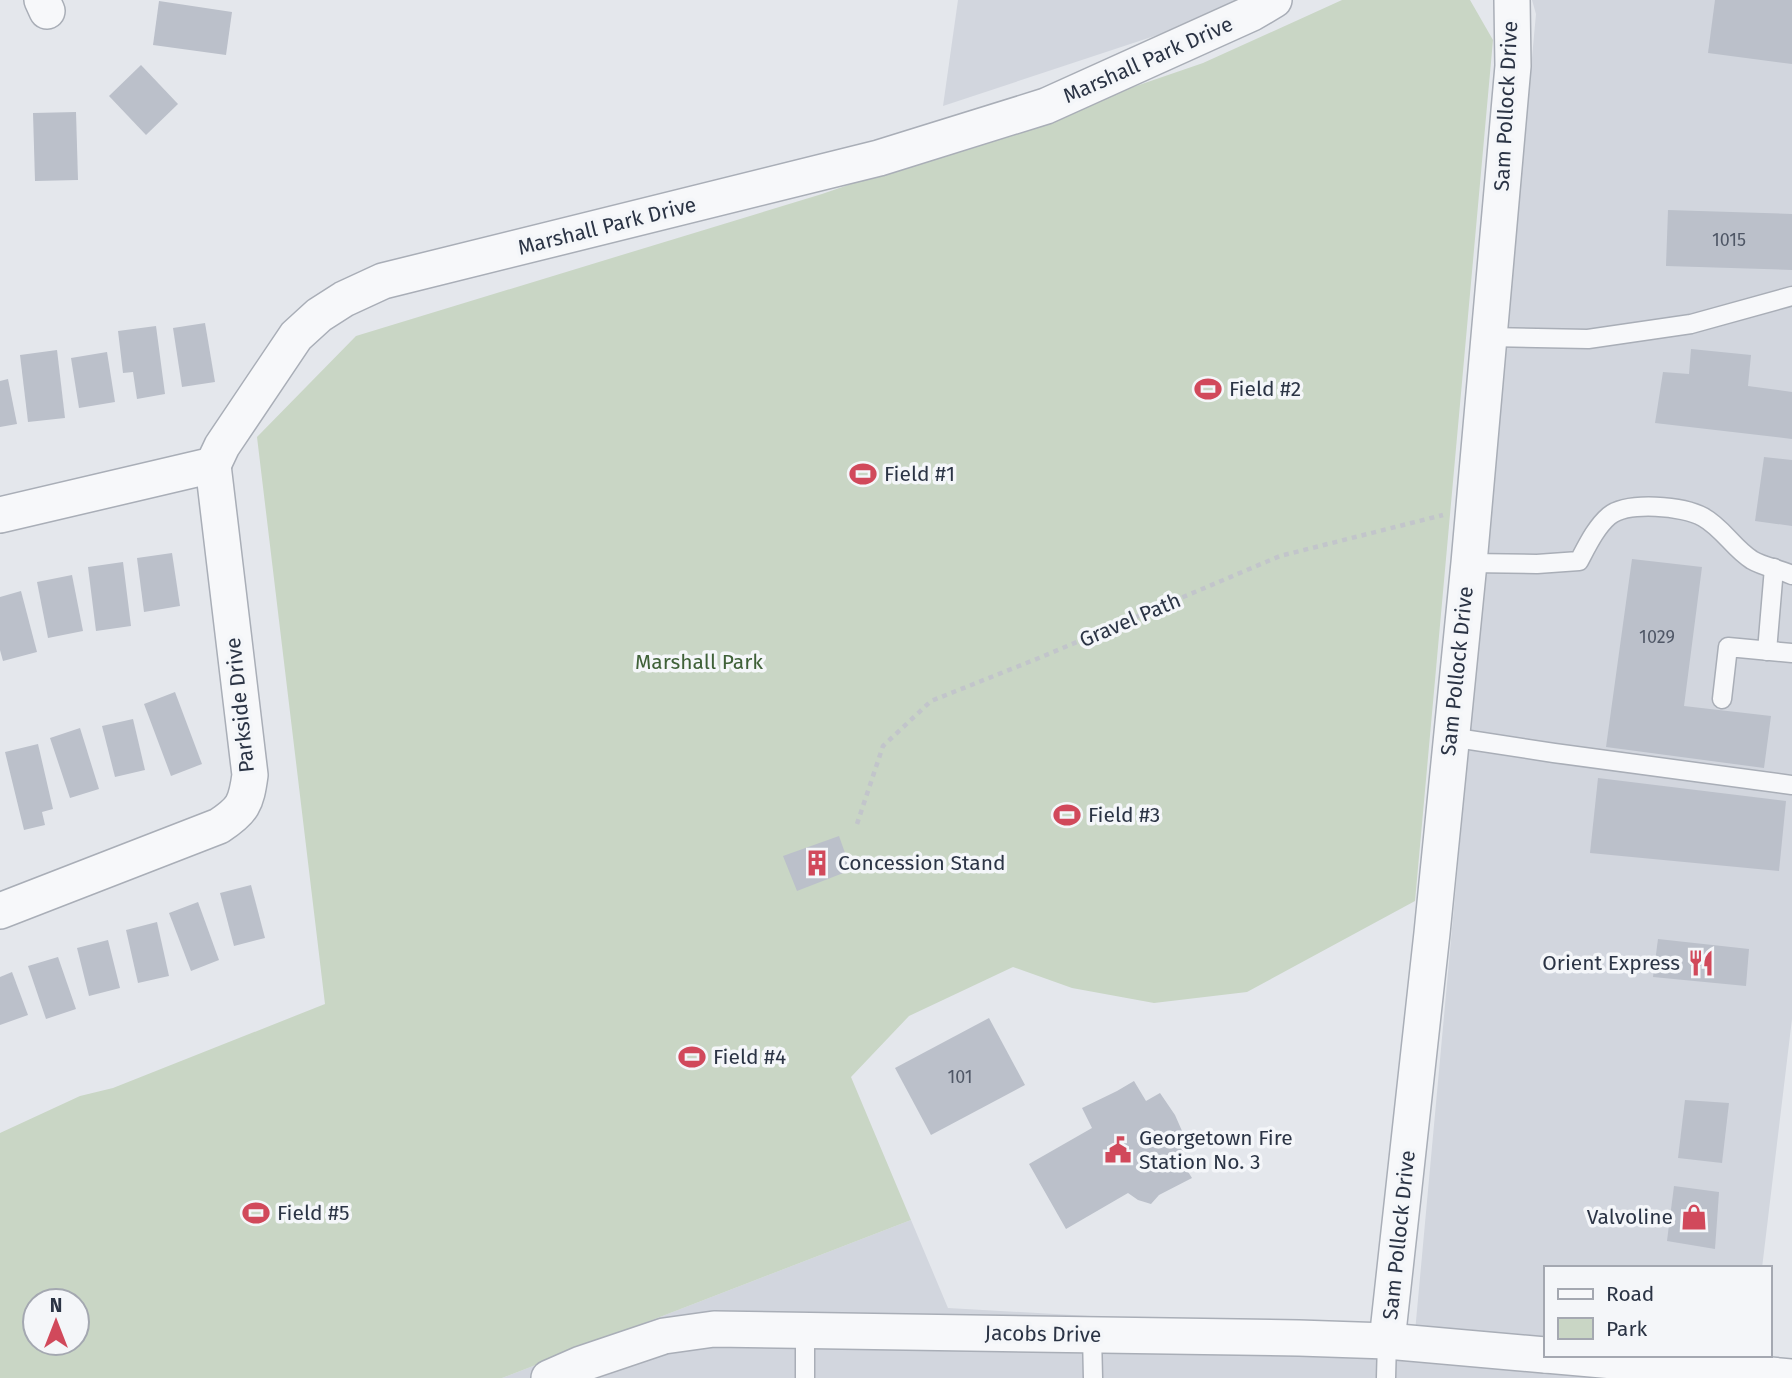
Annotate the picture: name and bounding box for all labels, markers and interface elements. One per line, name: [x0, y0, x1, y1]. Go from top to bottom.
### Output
street label: Marshall Park Drive: [1059, 11, 1237, 109]
street label: Sam Pollock Drive: [1489, 20, 1523, 192]
street label: Marshall Park Drive: [515, 191, 699, 261]
house number: 1015: [1712, 229, 1746, 251]
sports icon: Field #2: [1193, 374, 1223, 404]
place label: Field #2: [1229, 376, 1301, 402]
sports icon: Field #1: [848, 459, 878, 489]
place label: Field #1: [884, 461, 955, 487]
street label: Sam Pollock Drive: [1435, 585, 1479, 757]
street label: Gravel Path: [1075, 587, 1185, 653]
house number: 1029: [1639, 626, 1675, 648]
street label: Parkside Drive: [220, 636, 260, 774]
park label: Marshall Park: [635, 649, 763, 675]
sports icon: Field #3: [1052, 800, 1082, 830]
place label: Field #3: [1088, 802, 1160, 828]
building icon: Concession Stand: [802, 848, 832, 878]
place label: Concession Stand: [838, 850, 1006, 876]
restaurant icon: Orient Express: [1686, 948, 1716, 978]
place label: Orient Express: [1542, 950, 1680, 976]
sports icon: Field #4: [677, 1042, 707, 1072]
place label: Field #4: [713, 1044, 786, 1070]
house number: 101: [947, 1066, 973, 1088]
place label: Georgetown Fire Station No. 3: [1139, 1125, 1293, 1175]
public building icon: Georgetown Fire Station No. 3: [1103, 1135, 1133, 1165]
street label: Sam Pollock Drive: [1377, 1149, 1421, 1321]
sports icon: Field #5: [241, 1198, 271, 1228]
place label: Field #5: [277, 1200, 350, 1226]
shop icon: Valvoline: [1679, 1202, 1709, 1232]
place label: Valvoline: [1587, 1204, 1673, 1230]
legend: [1544, 1266, 1771, 1357]
text: Road: [1606, 1281, 1654, 1307]
north arrow: [21, 1287, 91, 1357]
text: N: [50, 1294, 62, 1317]
text: Park: [1606, 1316, 1648, 1342]
street label: Jacobs Drive: [984, 1320, 1102, 1348]

